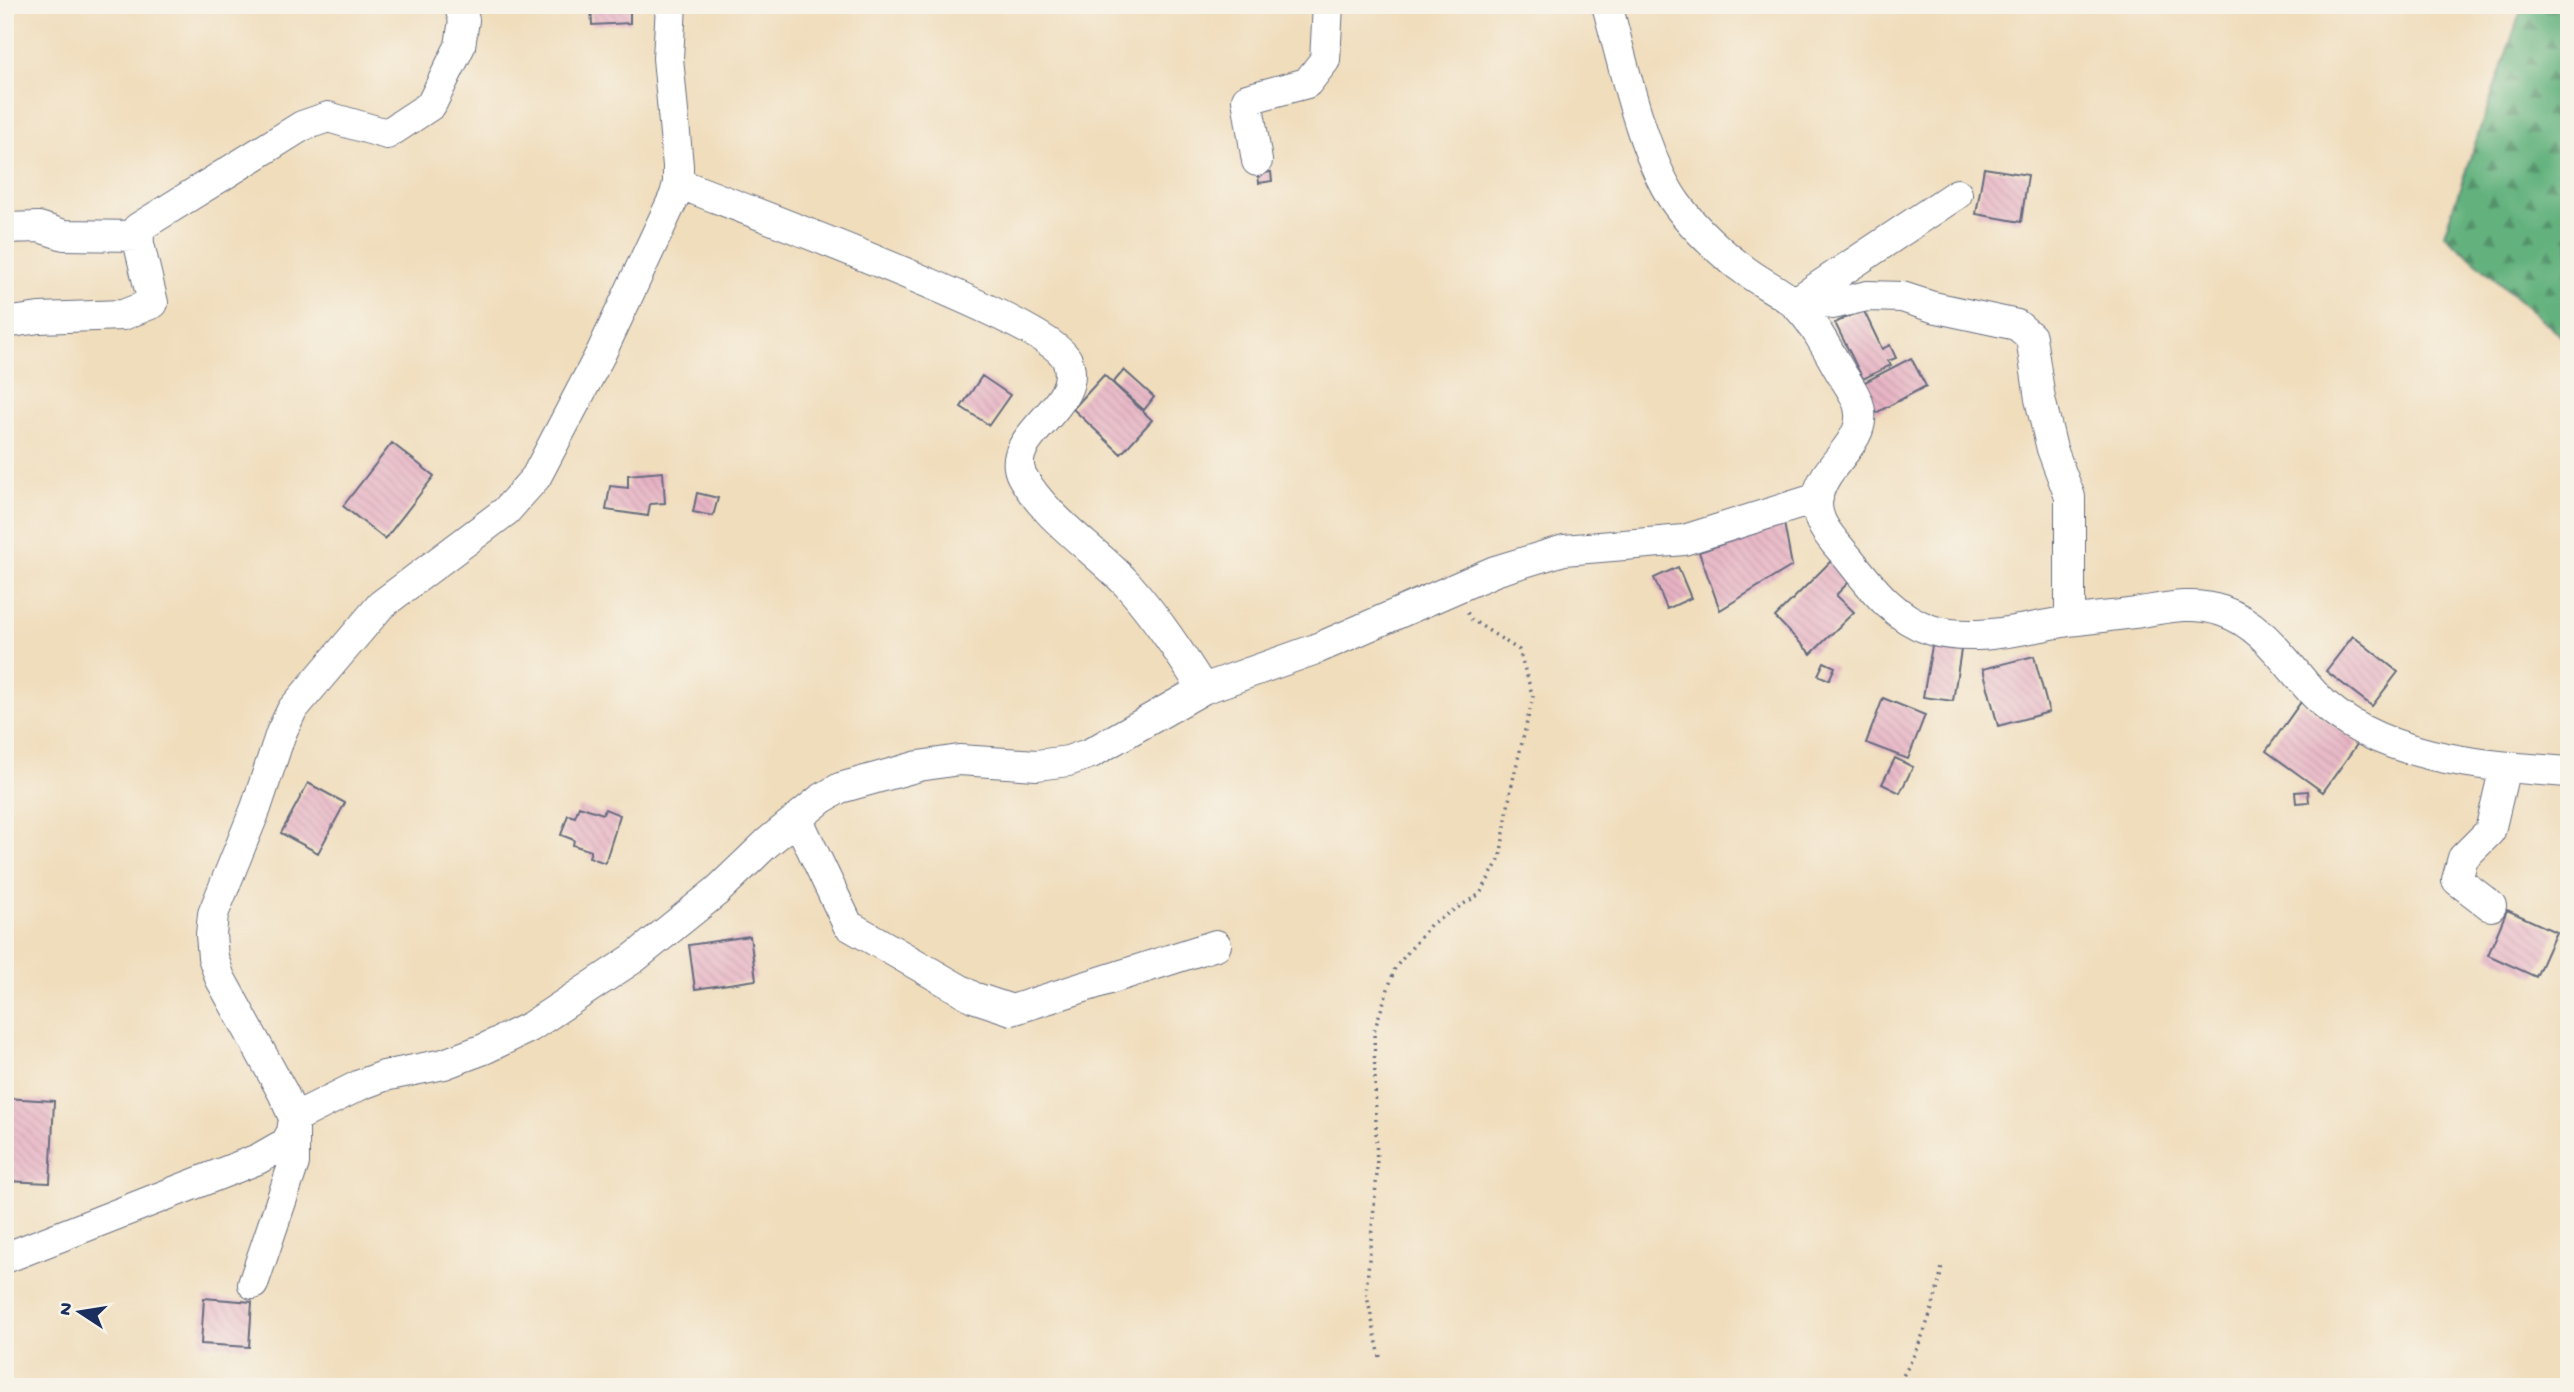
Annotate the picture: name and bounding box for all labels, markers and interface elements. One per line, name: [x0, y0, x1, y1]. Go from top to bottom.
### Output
north arrow: [46, 1276, 116, 1346]
text: N: [54, 1301, 79, 1318]

